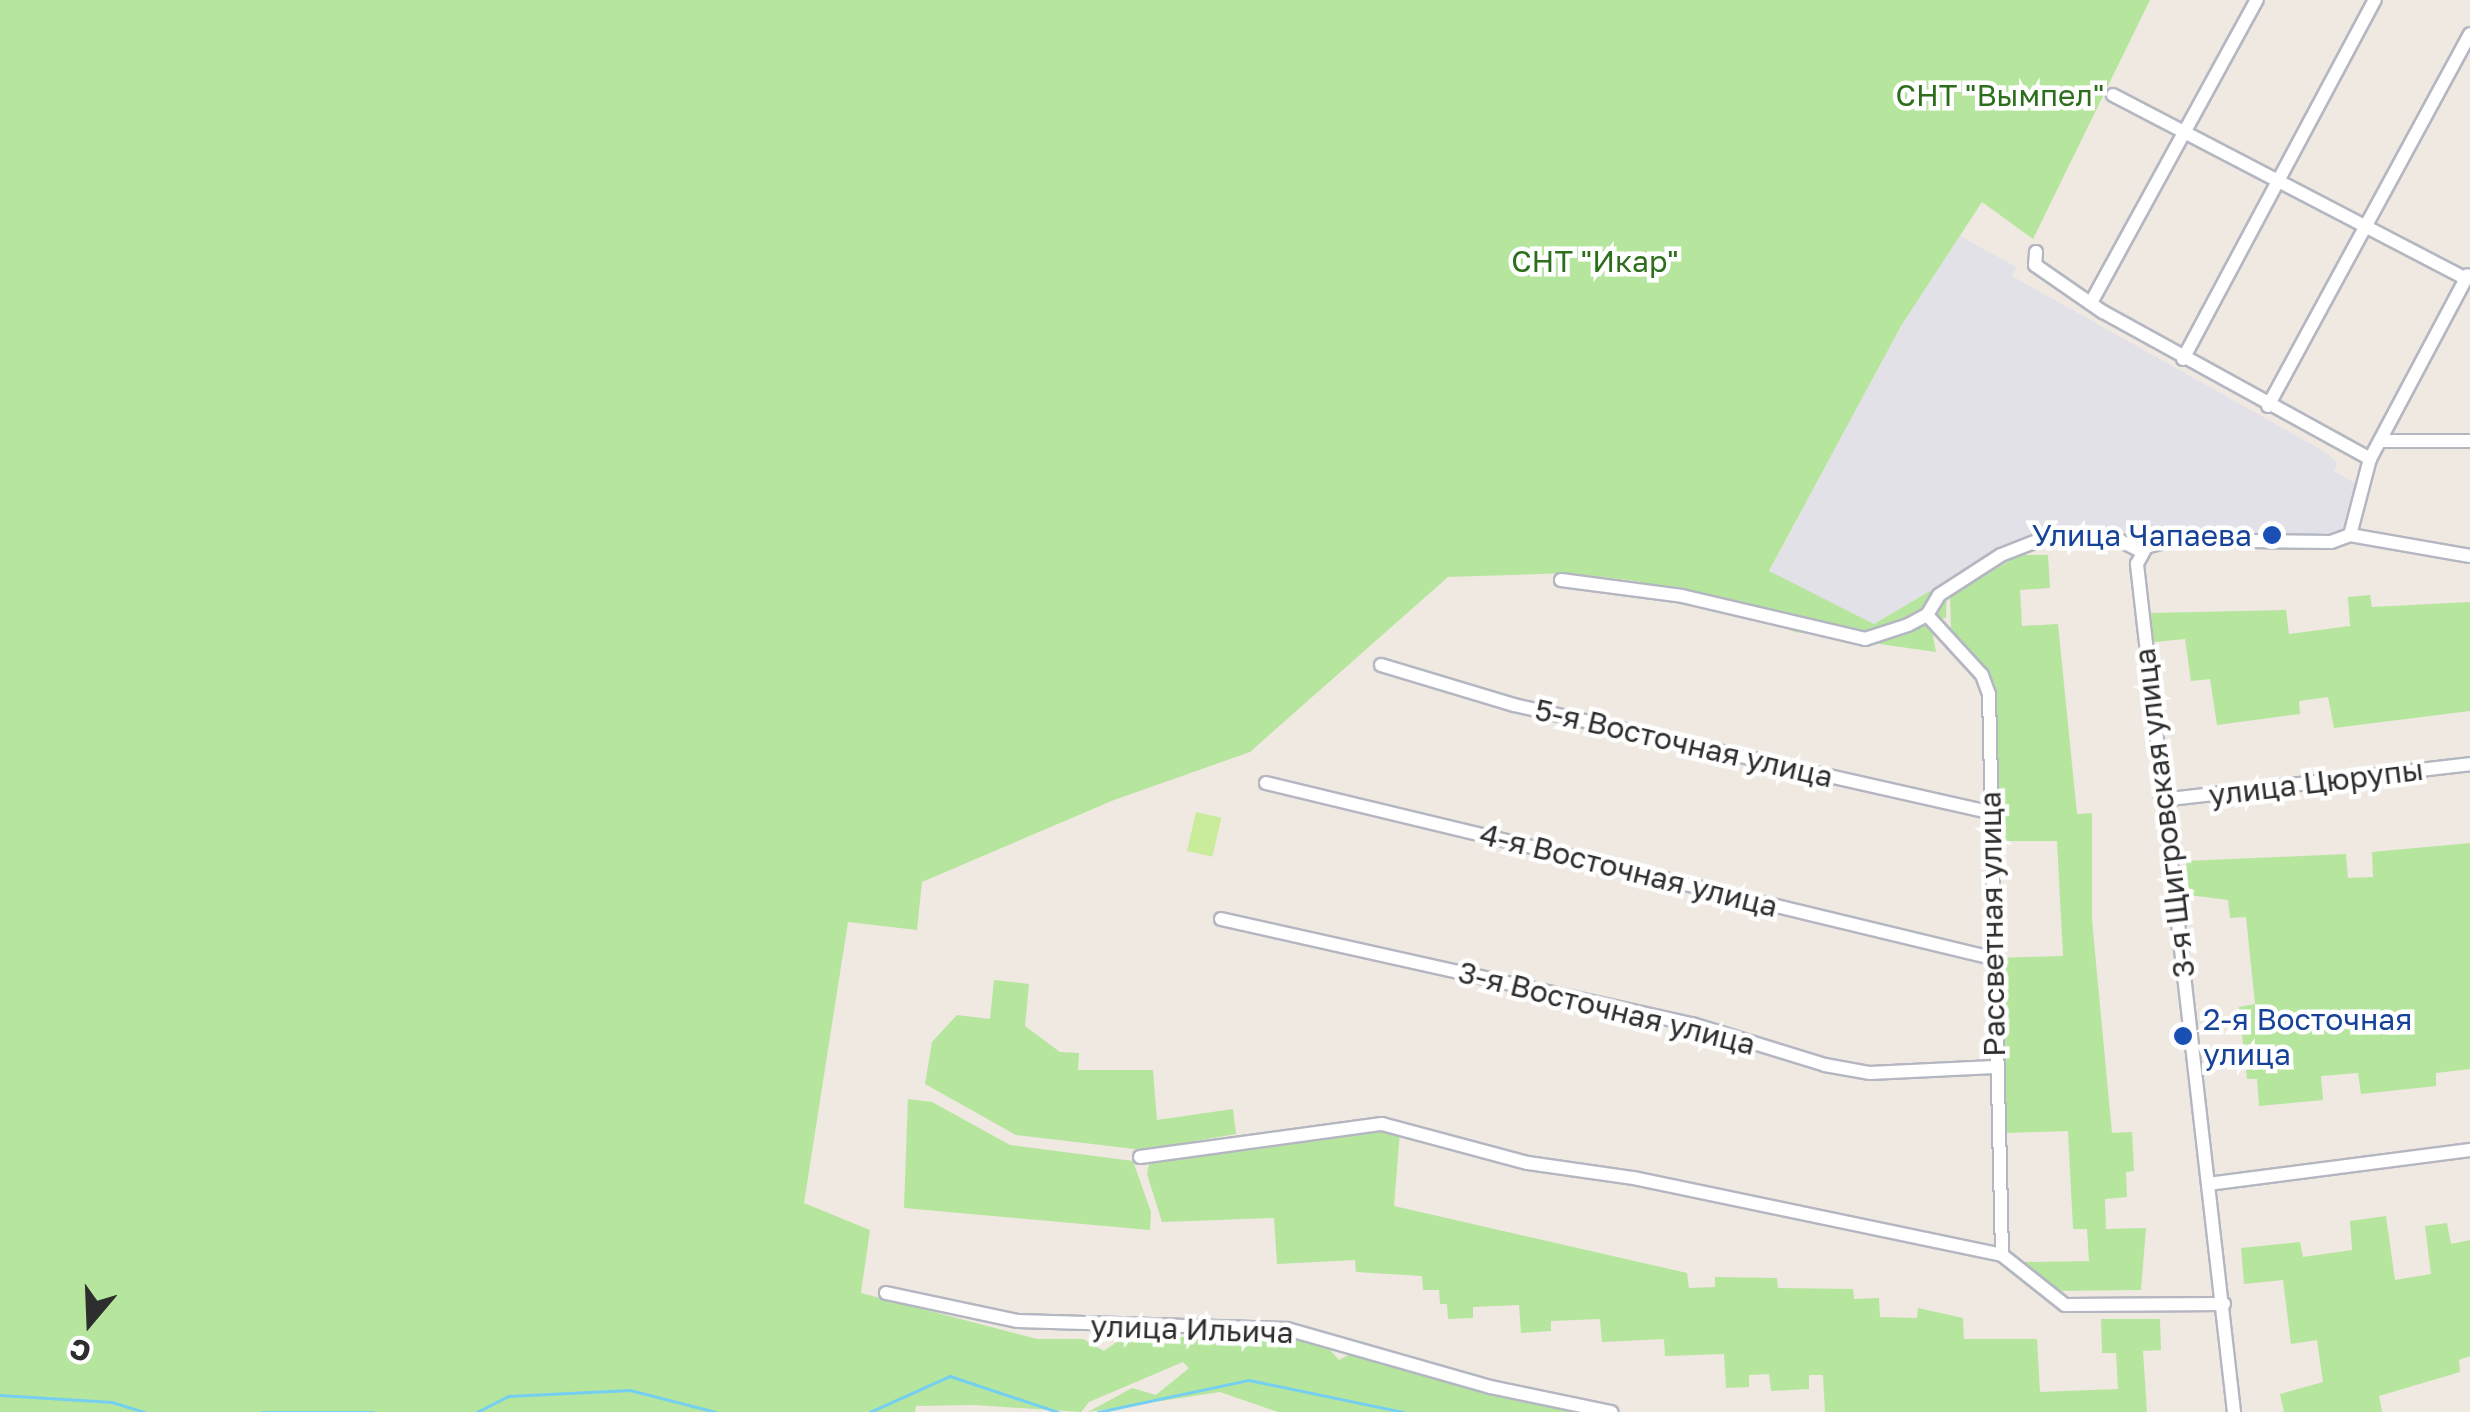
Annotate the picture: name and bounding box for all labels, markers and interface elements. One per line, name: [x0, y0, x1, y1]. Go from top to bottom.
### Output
park label: СНТ "Вымпел": [1896, 77, 2104, 113]
park label: СНТ "Икар": [1511, 243, 1679, 279]
place label: Улица Чапаева: [2032, 517, 2252, 553]
marker: Улица Чапаева: [2261, 524, 2283, 546]
street label: 3-я Щигровская улица: [2126, 646, 2202, 980]
street label: 5-я Восточная улица: [1532, 691, 1836, 795]
street label: улица Цюрупы: [2207, 751, 2425, 813]
street label: Рассветная улица: [1972, 791, 2012, 1057]
street label: 4-я Восточная улица: [1476, 816, 1782, 924]
street label: 3-я Восточная улица: [1455, 954, 1759, 1062]
place label: 2-я Восточная улица: [2203, 1001, 2412, 1072]
marker: 2-я Восточная улица: [2172, 1025, 2194, 1047]
north arrow: [40, 1272, 140, 1372]
street label: улица Ильича: [1090, 1307, 1294, 1351]
text: С: [65, 1332, 95, 1370]

